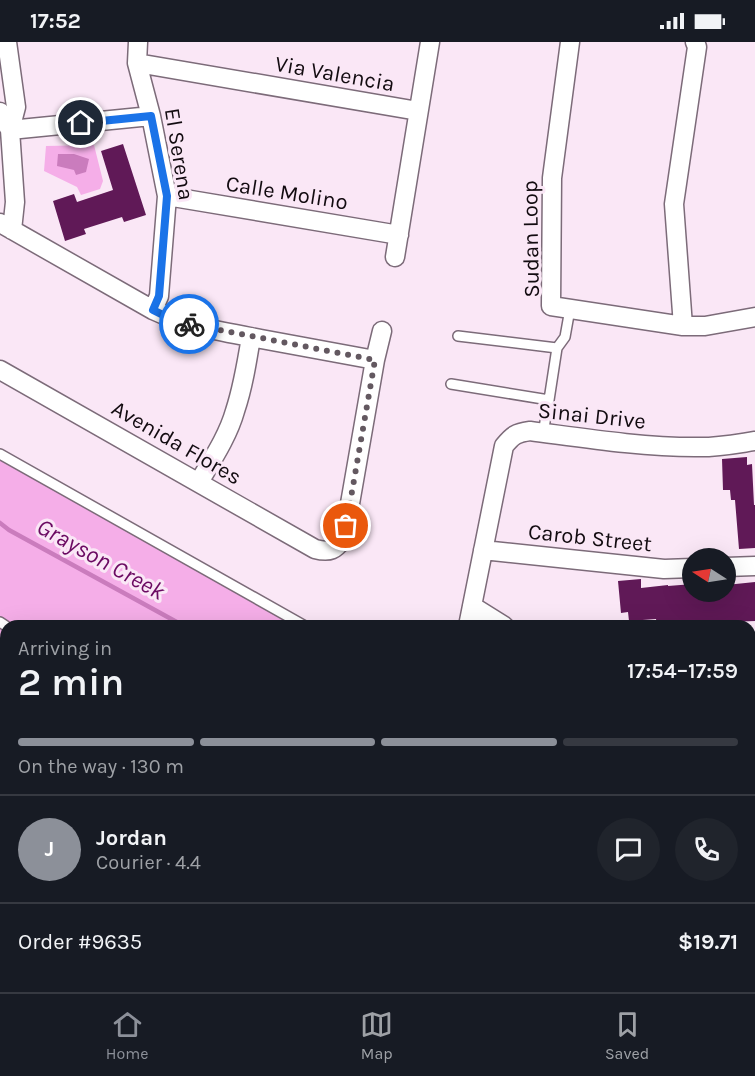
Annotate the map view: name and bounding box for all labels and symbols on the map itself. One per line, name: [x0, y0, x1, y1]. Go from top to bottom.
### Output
street label: Via Valencia: [273, 51, 397, 97]
pin: [55, 97, 106, 148]
street label: El Serena: [159, 106, 199, 202]
street label: Calle Molino: [224, 171, 350, 215]
street label: Sudan Loop: [517, 180, 545, 298]
courier: [159, 294, 219, 354]
street label: Avenida Flores: [107, 395, 246, 490]
street label: Sinai Drive: [537, 397, 647, 435]
pin: [320, 500, 371, 551]
water label: Grayson Creek: [32, 512, 171, 606]
street label: Carob Street: [527, 519, 653, 557]
north arrow: [682, 548, 736, 602]

